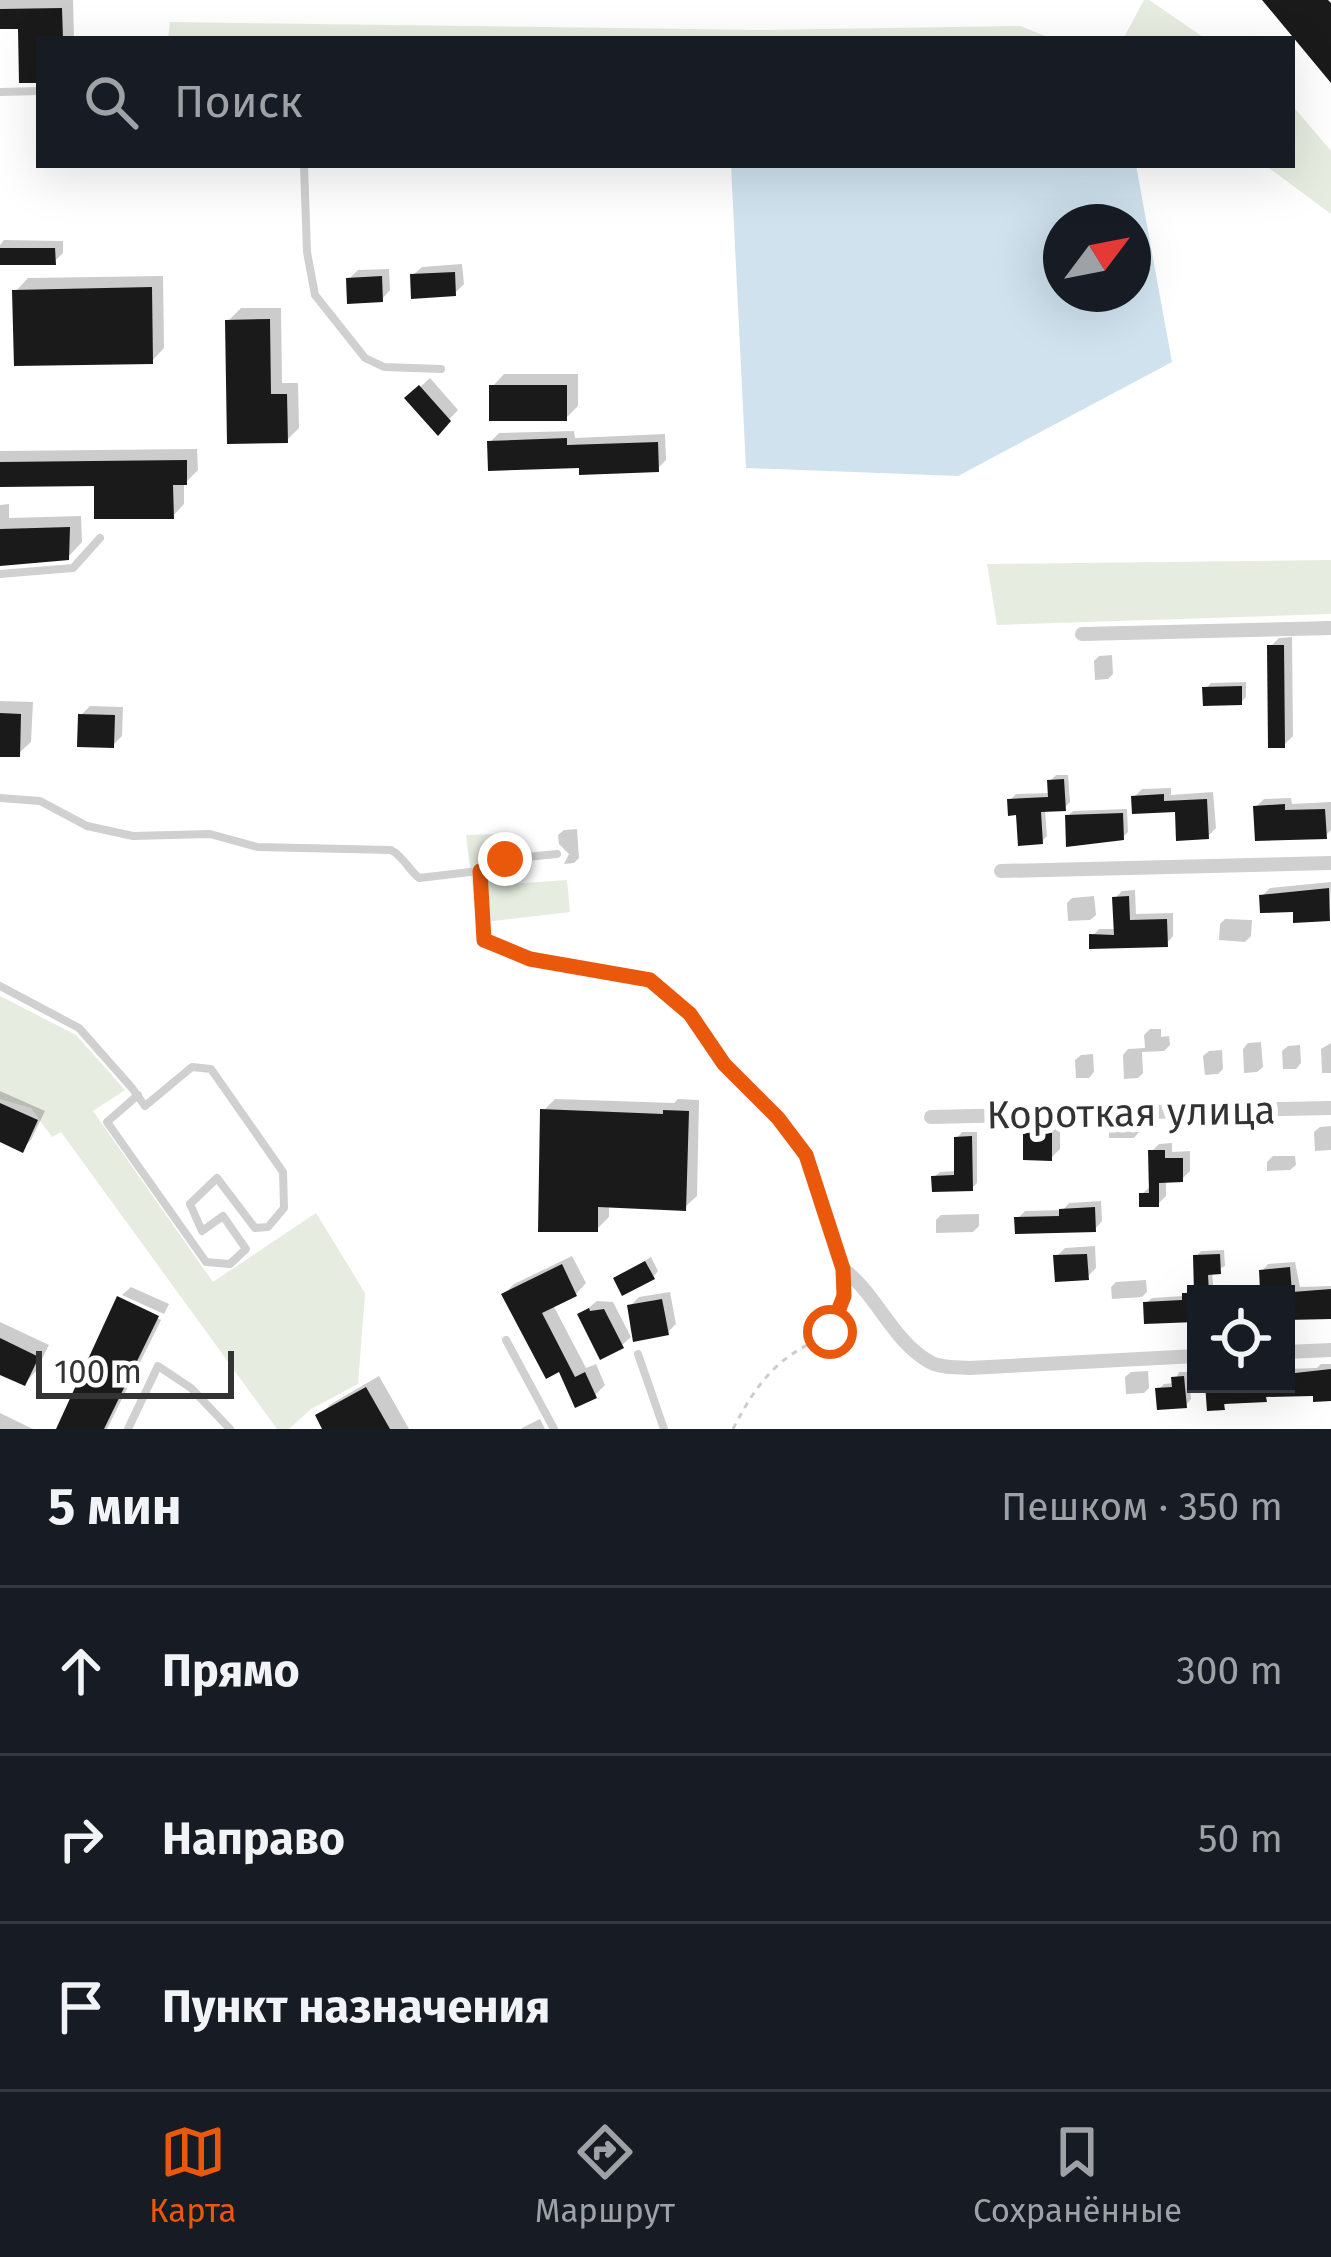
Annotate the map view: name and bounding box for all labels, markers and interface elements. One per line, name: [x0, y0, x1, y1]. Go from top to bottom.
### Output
search box: [36, 36, 1295, 168]
icon: search: [78, 69, 144, 135]
text: Поиск: [174, 75, 303, 129]
north arrow: [1043, 204, 1151, 312]
route end: [478, 832, 532, 886]
street label: Короткая улица: [986, 1087, 1276, 1139]
map controls: [1187, 1285, 1295, 1393]
button: locate: [1187, 1285, 1295, 1393]
route start: [803, 1305, 857, 1359]
scale bar: [36, 1345, 234, 1398]
text: 100 m: [54, 1352, 142, 1392]
text: 5 мин: [48, 1476, 182, 1538]
text: Пешком · 350 m: [1001, 1484, 1283, 1530]
icon: ahead: [48, 1638, 114, 1704]
text: Прямо: [162, 1644, 300, 1698]
text: 300 m: [1176, 1648, 1283, 1694]
icon: right: [48, 1806, 114, 1872]
text: Направо: [162, 1812, 345, 1866]
text: 50 m: [1198, 1816, 1283, 1862]
icon: arrive: [48, 1974, 114, 2040]
text: Пункт назначения: [162, 1980, 550, 2034]
tab: Карта: [149, 2119, 237, 2231]
tab: Маршрут: [535, 2119, 675, 2231]
tab: Сохранённые: [973, 2119, 1182, 2231]

